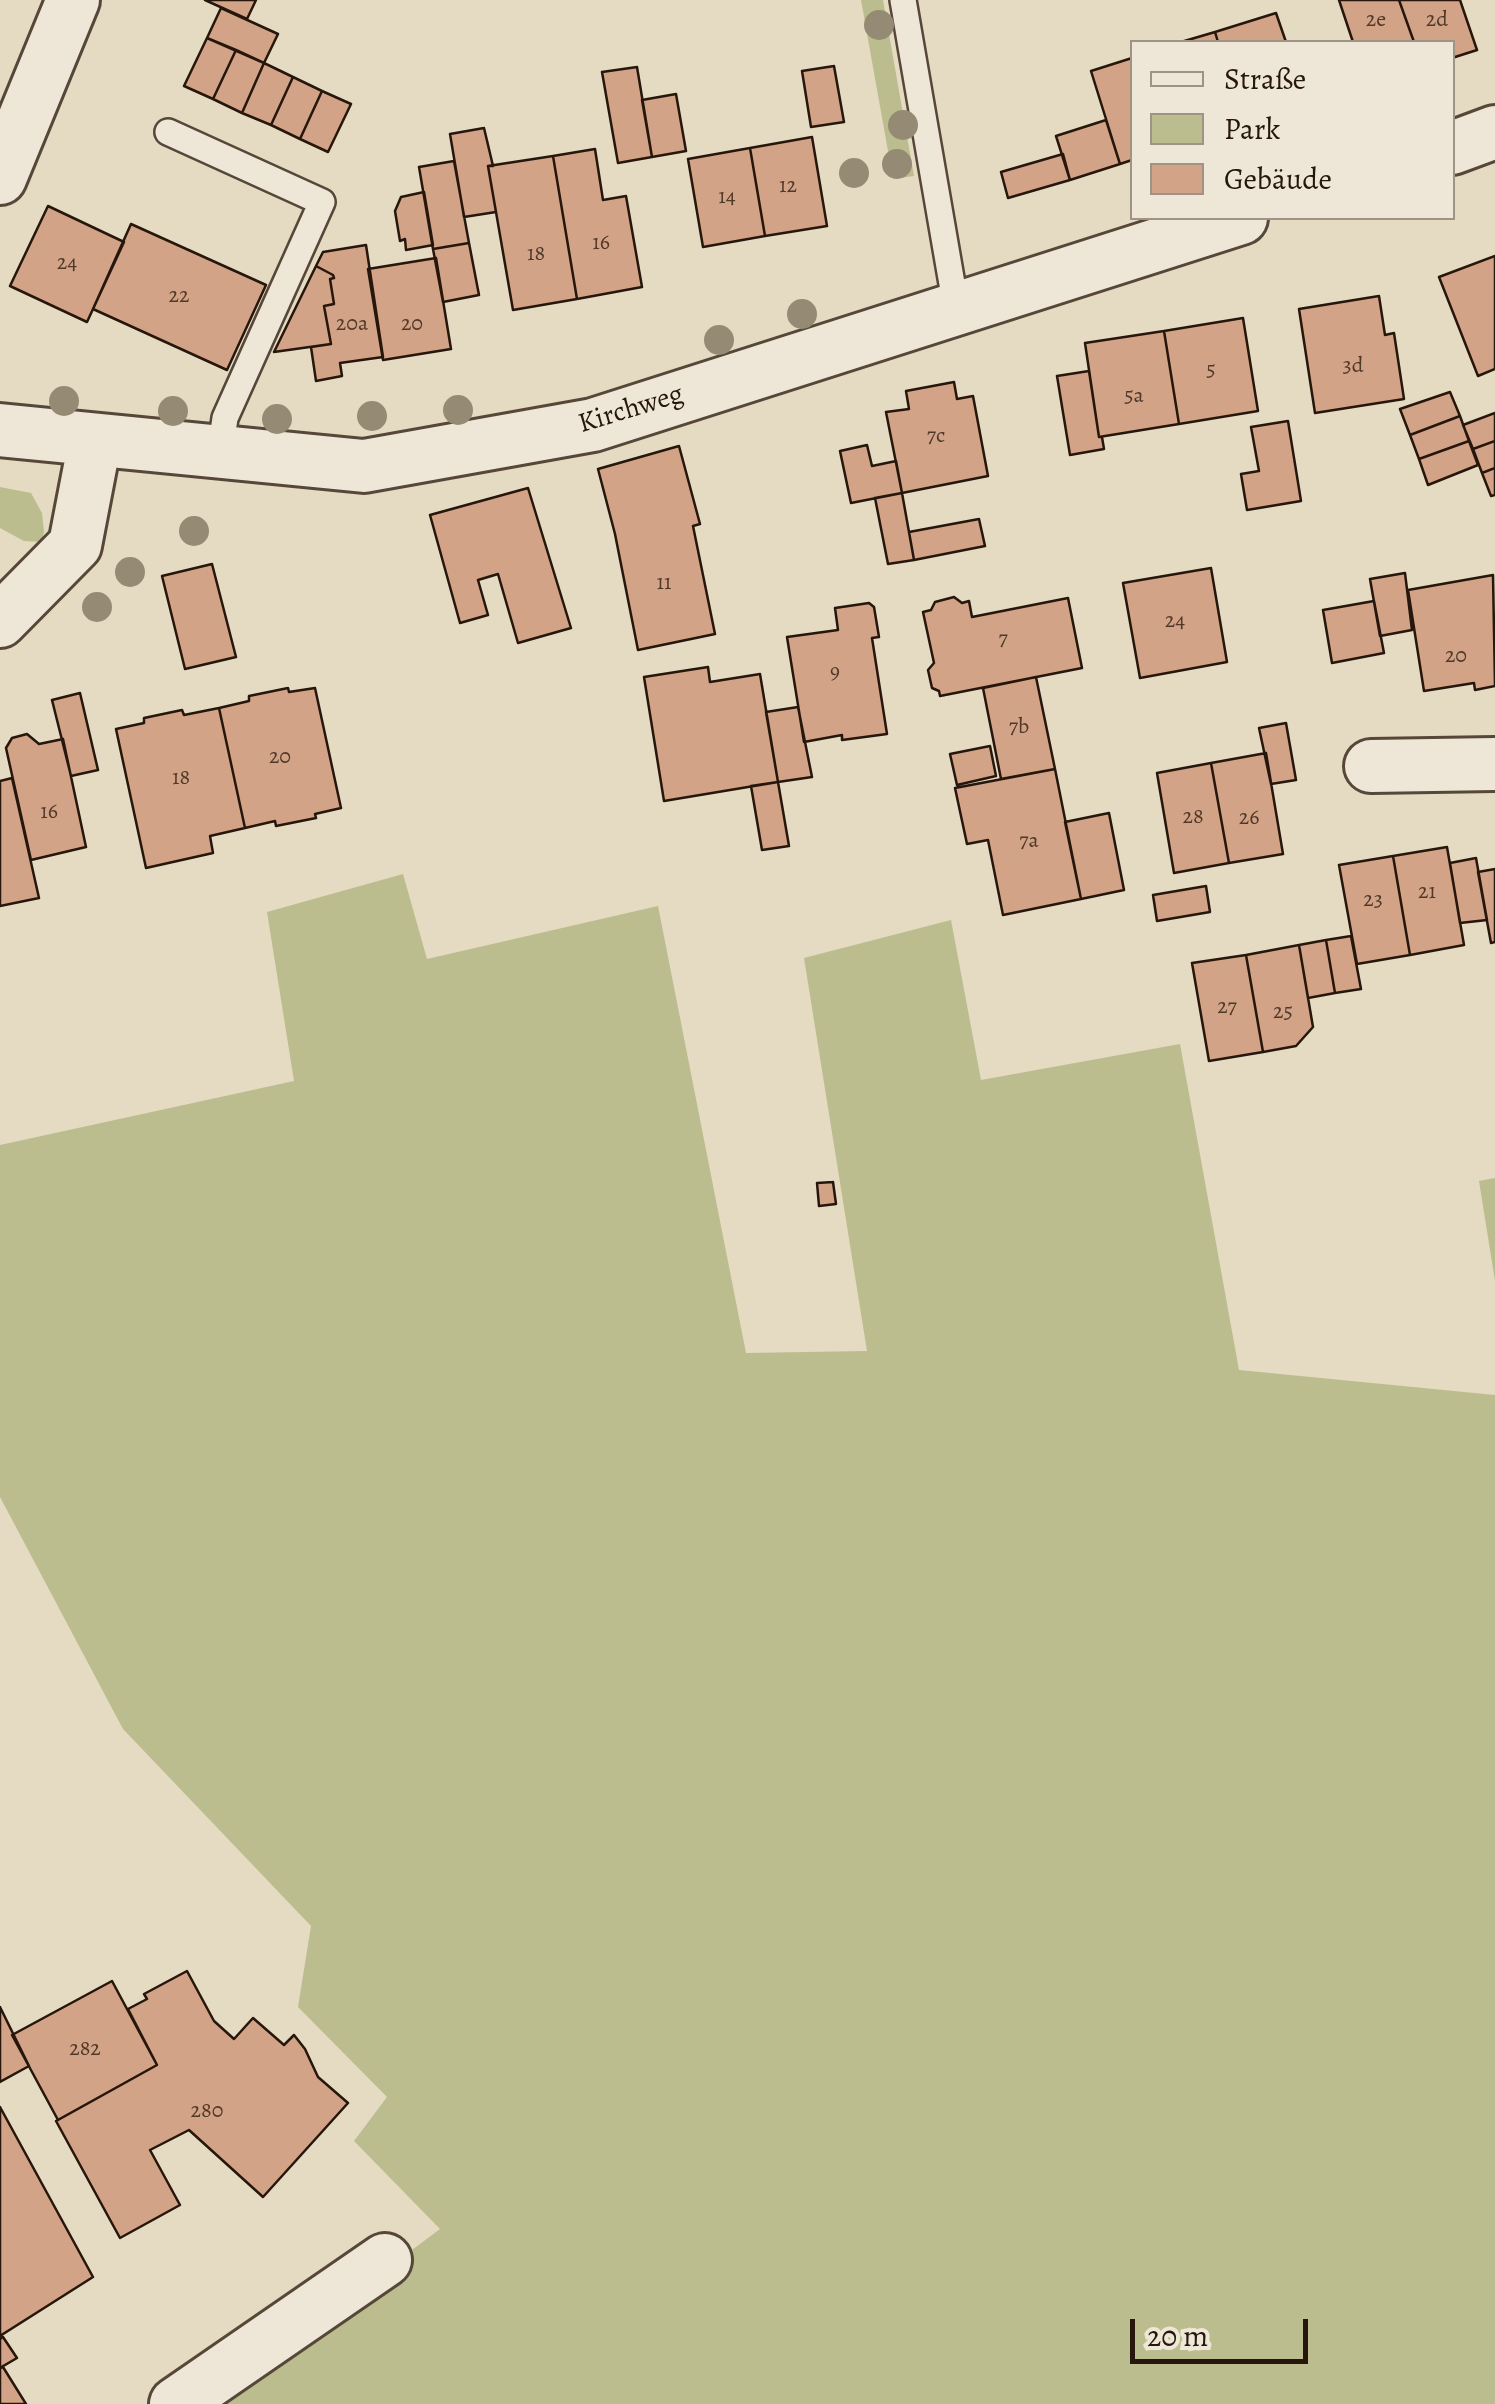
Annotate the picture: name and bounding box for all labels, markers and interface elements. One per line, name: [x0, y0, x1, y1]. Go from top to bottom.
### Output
house number: 2e: [1366, 8, 1386, 34]
house number: 2d: [1426, 8, 1448, 34]
legend: [1130, 40, 1455, 220]
text: Straße: [1224, 59, 1306, 99]
text: Park: [1224, 109, 1280, 149]
text: Gebäude: [1224, 159, 1332, 199]
house number: 12: [779, 174, 797, 200]
house number: 14: [718, 185, 736, 211]
house number: 16: [592, 231, 610, 257]
house number: 18: [527, 242, 545, 268]
house number: 24: [57, 251, 77, 277]
house number: 22: [169, 284, 189, 310]
house number: 20a: [336, 312, 368, 338]
house number: 20: [401, 312, 423, 338]
house number: 3d: [1343, 354, 1363, 380]
house number: 5: [1206, 358, 1216, 384]
street label: Kirchweg: [575, 378, 687, 442]
house number: 5a: [1124, 384, 1144, 410]
house number: 7c: [927, 424, 945, 450]
house number: 11: [656, 571, 672, 597]
house number: 24: [1165, 609, 1185, 635]
house number: 7: [998, 627, 1008, 653]
house number: 20: [1445, 644, 1467, 670]
house number: 9: [830, 660, 840, 686]
house number: 7b: [1009, 715, 1029, 741]
house number: 20: [269, 745, 291, 771]
house number: 18: [172, 766, 190, 792]
house number: 16: [40, 800, 58, 826]
house number: 28: [1182, 805, 1204, 831]
house number: 26: [1239, 806, 1259, 832]
house number: 7a: [1019, 829, 1039, 855]
house number: 21: [1418, 880, 1436, 906]
house number: 23: [1363, 888, 1383, 914]
house number: 27: [1217, 995, 1237, 1021]
house number: 25: [1273, 1000, 1293, 1026]
house number: 282: [69, 2037, 101, 2063]
house number: 280: [191, 2099, 223, 2125]
scale bar: [1135, 2299, 1312, 2361]
text: 20 m: [1147, 2316, 1208, 2356]

